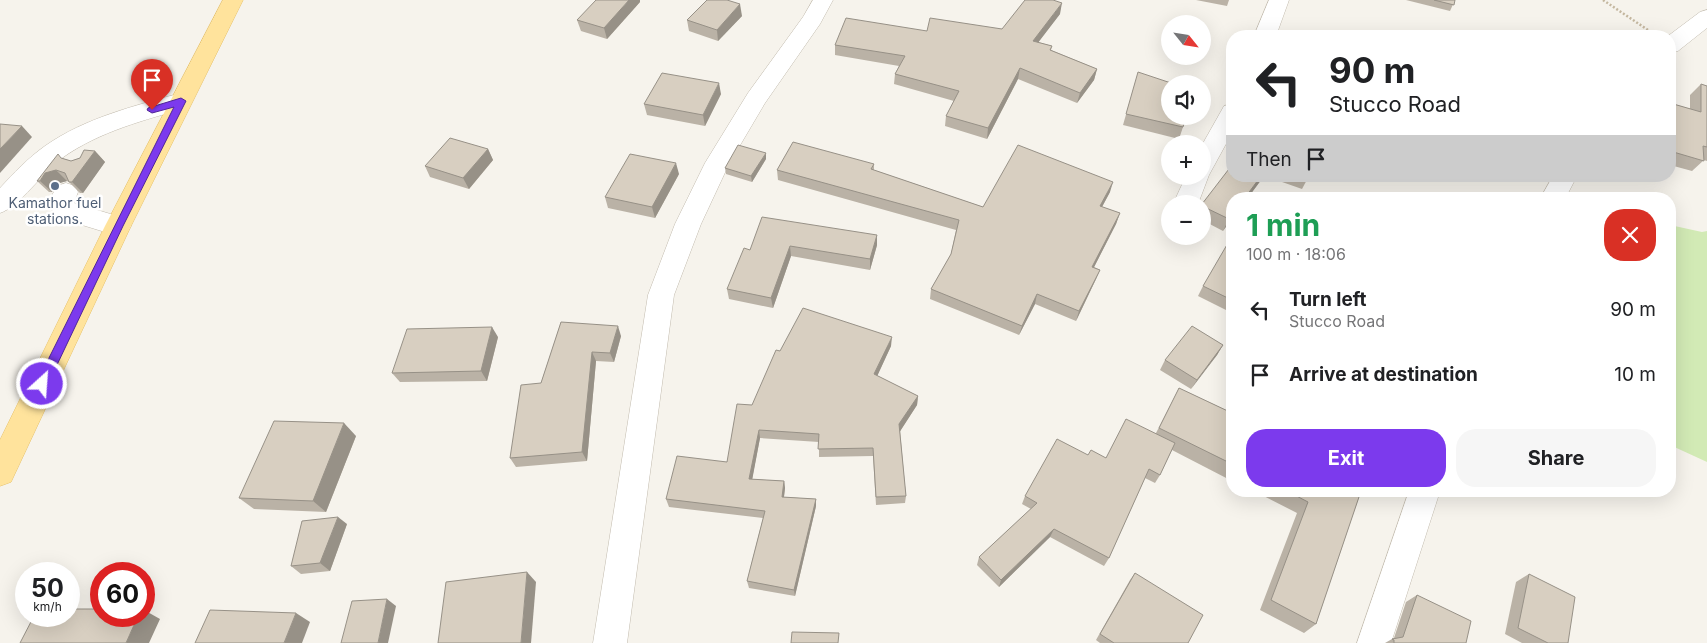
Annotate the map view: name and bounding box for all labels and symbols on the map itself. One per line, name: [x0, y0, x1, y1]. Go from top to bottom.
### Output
north arrow: [1161, 15, 1211, 65]
pin: [131, 59, 173, 110]
marker: Kamathor fuel stations.: [49, 180, 61, 192]
place label: Kamathor fuel stations.: [9, 194, 101, 227]
position arrow: [15, 357, 67, 409]
speed limit sign: 60: [90, 562, 155, 627]

